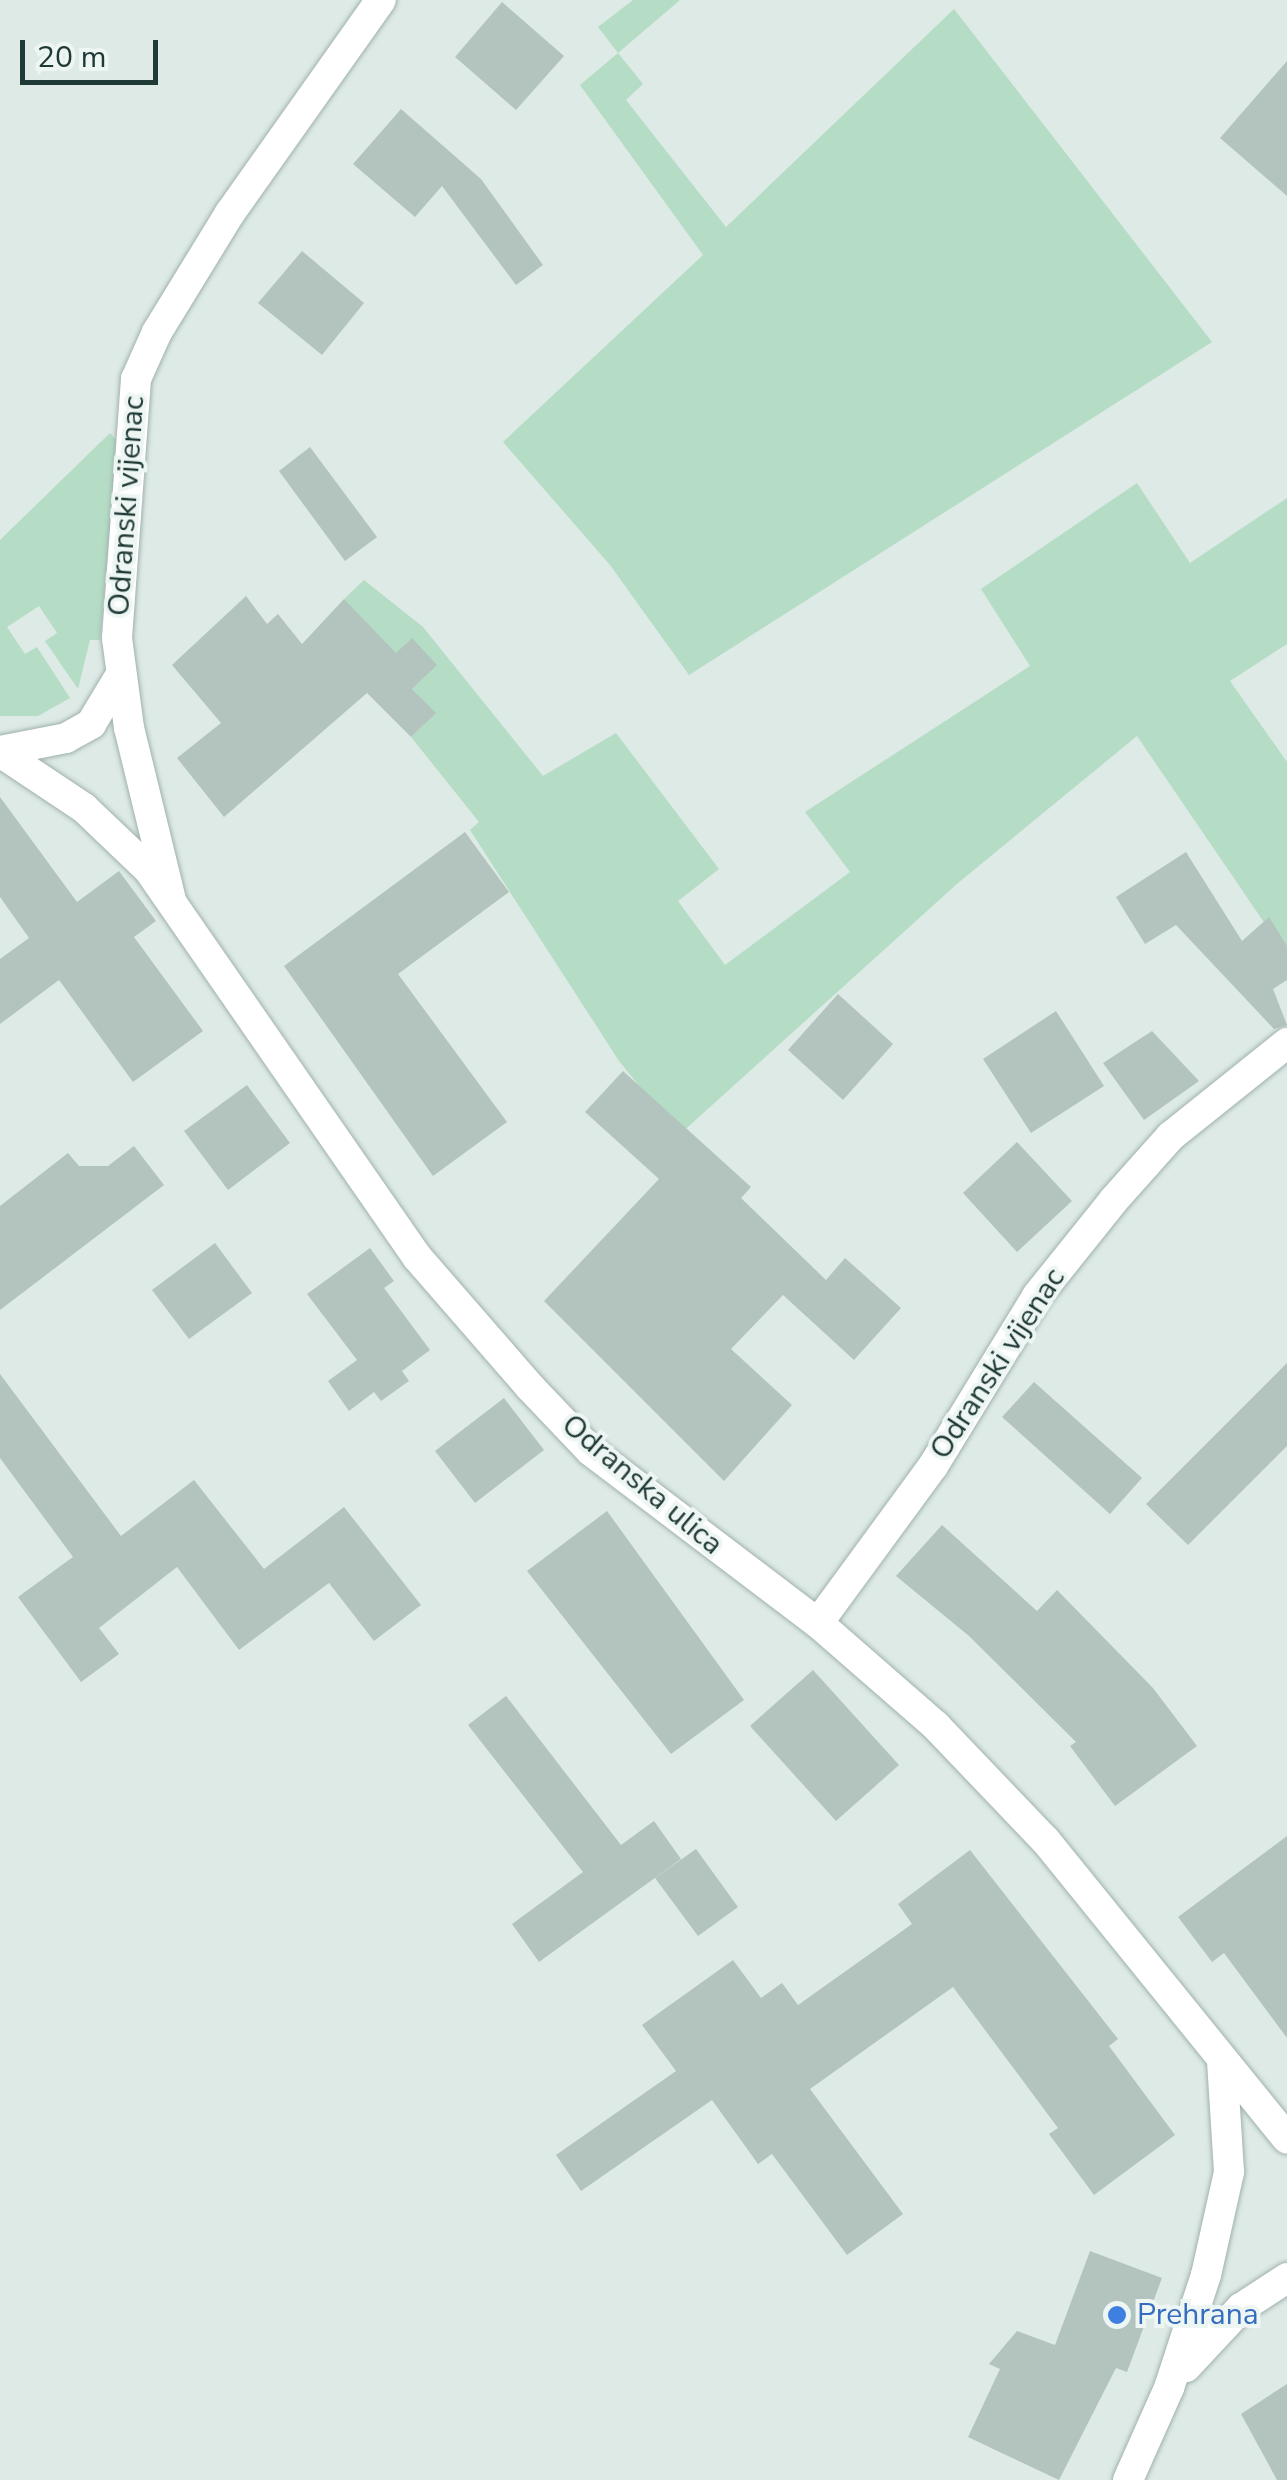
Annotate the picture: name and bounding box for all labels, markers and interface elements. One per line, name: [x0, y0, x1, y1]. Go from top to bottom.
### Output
scale bar: [25, 20, 162, 82]
text: 20 m: [37, 37, 106, 78]
street label: Odranski vijenac: [101, 395, 153, 617]
street label: Odranski vijenac: [923, 1262, 1073, 1466]
street label: Odranska ulica: [554, 1407, 730, 1563]
place label: Prehrana: [1137, 2297, 1259, 2333]
marker: Prehrana: [1106, 2304, 1128, 2326]

